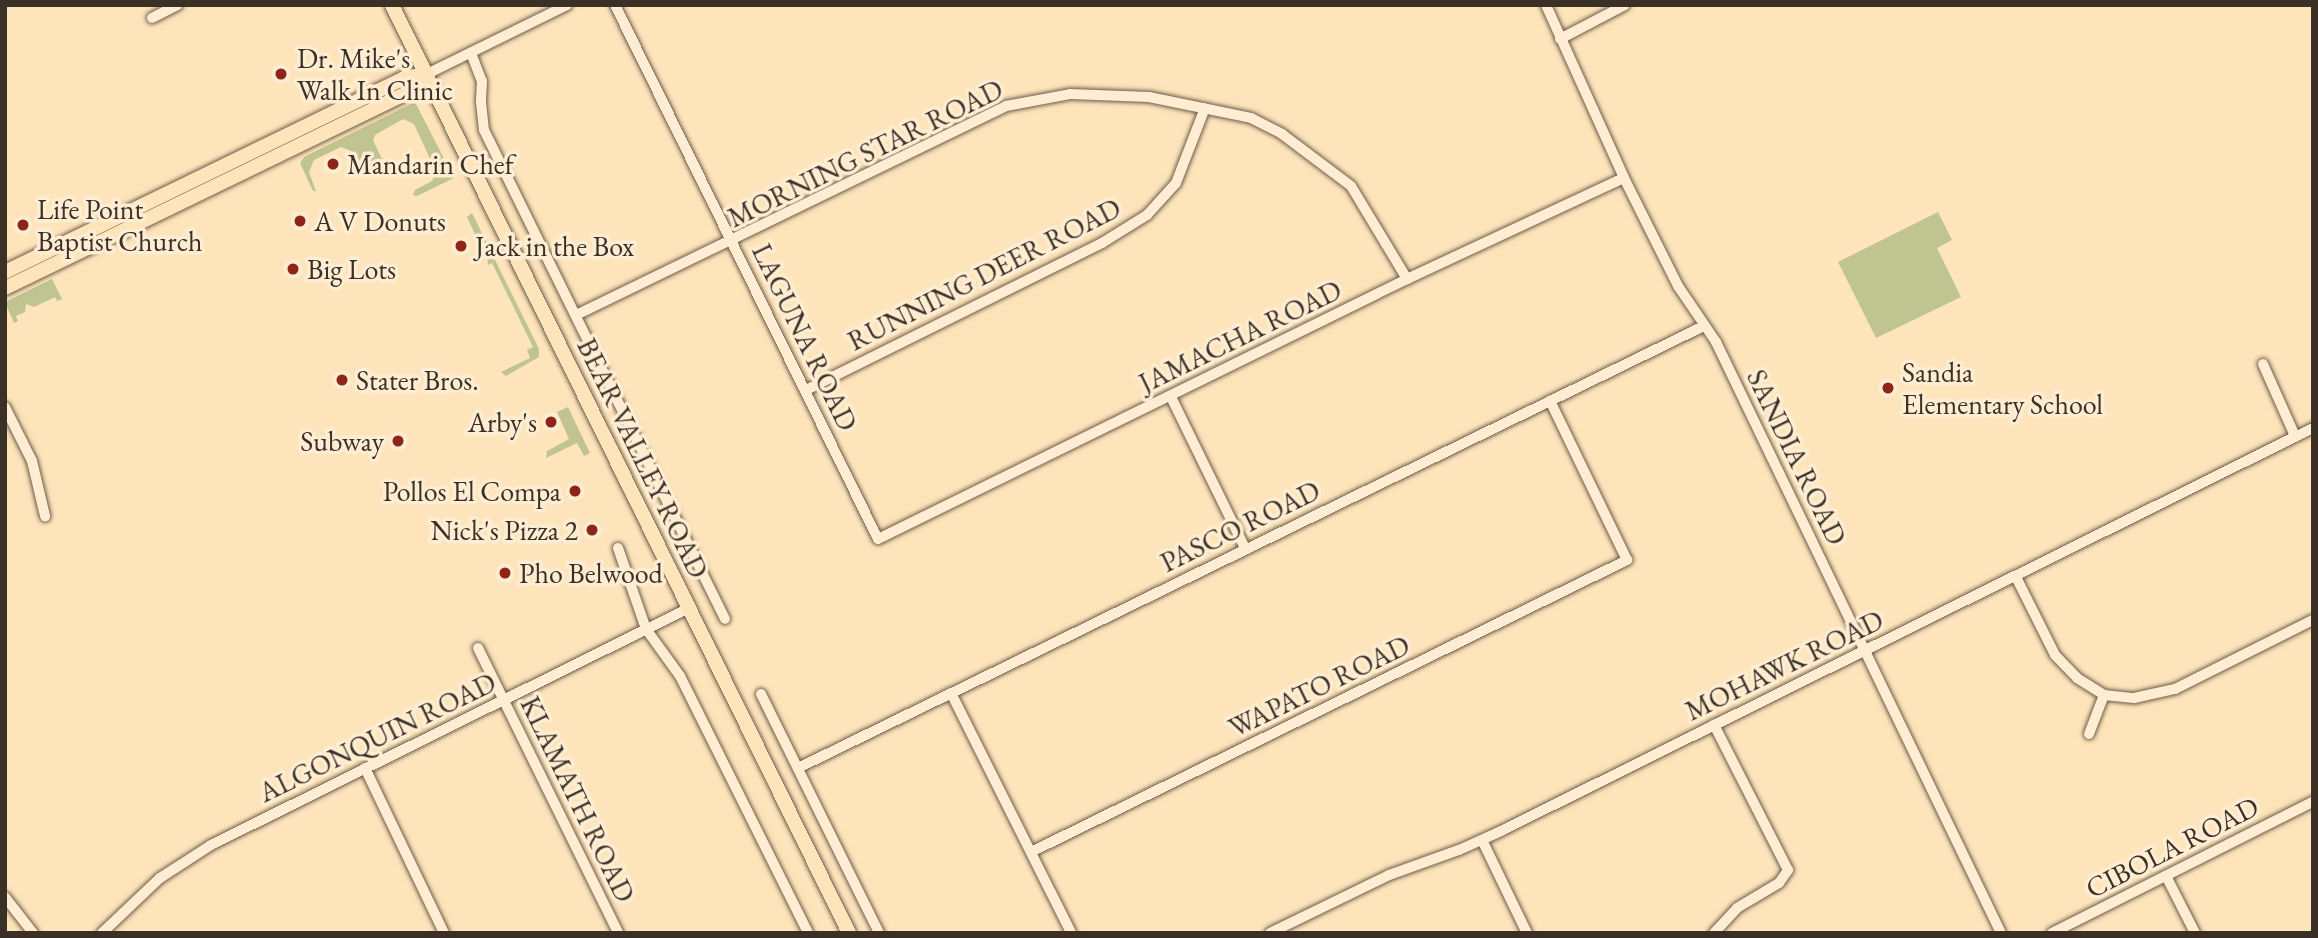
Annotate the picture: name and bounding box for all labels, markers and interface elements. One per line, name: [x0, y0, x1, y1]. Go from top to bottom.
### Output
place label: Dr. Mike's Walk In Clinic: [297, 41, 453, 107]
marker: Dr. Mike's Walk In Clinic: [271, 64, 291, 84]
street label: MORNING STAR ROAD: [722, 72, 1008, 234]
place label: Mandarin Chef: [347, 147, 514, 181]
marker: Mandarin Chef: [325, 156, 341, 172]
street label: RUNNING DEER ROAD: [842, 190, 1126, 358]
place label: Life Point Baptist Church: [37, 192, 202, 258]
place label: A V Donuts: [314, 204, 446, 238]
marker: A V Donuts: [292, 213, 308, 229]
marker: Life Point Baptist Church: [15, 217, 31, 233]
place label: Jack in the Box: [475, 229, 634, 263]
marker: Jack in the Box: [453, 238, 469, 254]
street label: LAGUNA ROAD: [745, 238, 865, 436]
place label: Big Lots: [307, 252, 396, 286]
marker: Big Lots: [285, 261, 301, 277]
street label: JAMACHA ROAD: [1133, 272, 1347, 400]
street label: BEAR VALLEY ROAD: [570, 332, 716, 584]
place label: Sandia Elementary School: [1902, 355, 2103, 421]
place label: Stater Bros.: [356, 363, 479, 397]
street label: SANDIA ROAD: [1740, 364, 1854, 550]
marker: Stater Bros.: [334, 372, 350, 388]
marker: Sandia Elementary School: [1880, 380, 1896, 396]
place label: Arby's: [468, 405, 537, 439]
marker: Arby's: [543, 414, 559, 430]
place label: Subway: [300, 424, 384, 458]
marker: Subway: [390, 433, 406, 449]
street label: PASCO ROAD: [1155, 473, 1325, 579]
place label: Pollos El Compa: [383, 474, 561, 508]
marker: Pollos El Compa: [567, 483, 583, 499]
place label: Nick's Pizza 2: [431, 513, 578, 547]
marker: Nick's Pizza 2: [584, 522, 600, 538]
place label: Pho Belwood: [519, 556, 663, 590]
marker: Pho Belwood: [497, 565, 513, 581]
street label: MOHAWK ROAD: [1680, 603, 1888, 727]
street label: WAPATO ROAD: [1223, 628, 1415, 744]
street label: ALGONQUIN ROAD: [253, 665, 501, 809]
street label: KLAMATH ROAD: [514, 691, 642, 907]
street label: CIBOLA ROAD: [2080, 789, 2264, 905]

